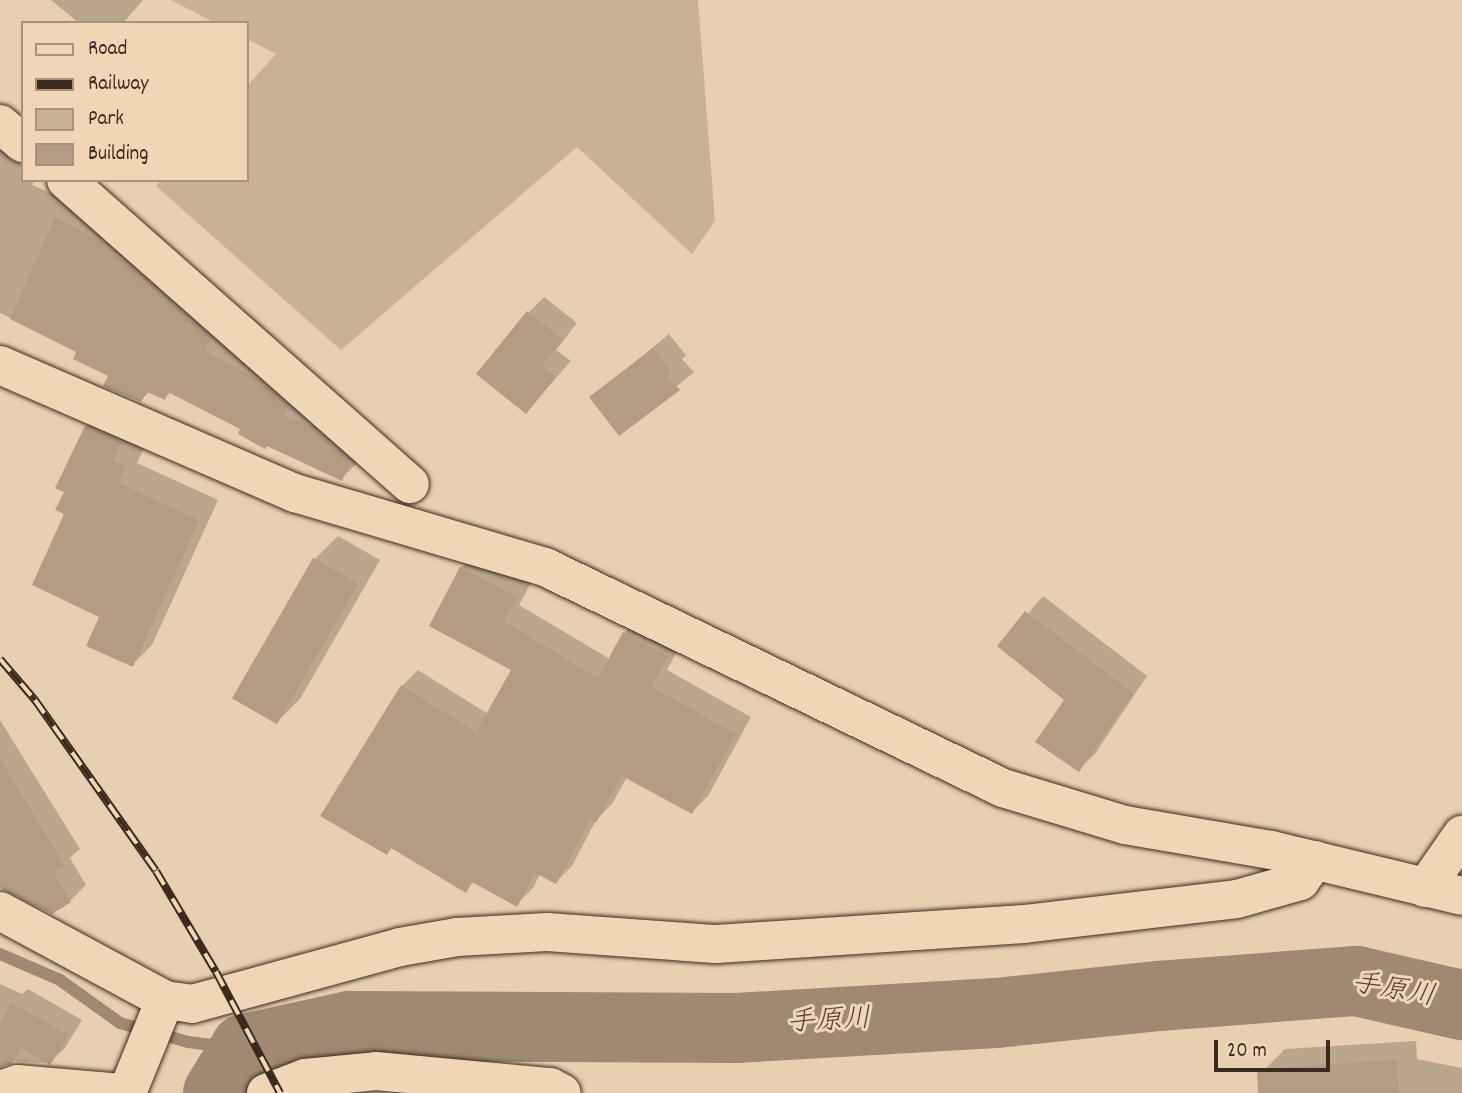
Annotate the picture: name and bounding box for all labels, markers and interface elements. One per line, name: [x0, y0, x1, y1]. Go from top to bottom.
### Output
legend: [21, 21, 248, 182]
text: Road: [88, 35, 127, 65]
text: Railway: [88, 70, 149, 100]
text: Park: [88, 105, 124, 135]
text: Building: [88, 140, 148, 170]
water label: 手原川: [1349, 968, 1437, 1016]
water label: 手原川: [786, 1004, 872, 1042]
scale bar: [1217, 1026, 1332, 1070]
text: 20 m: [1227, 1037, 1267, 1067]

